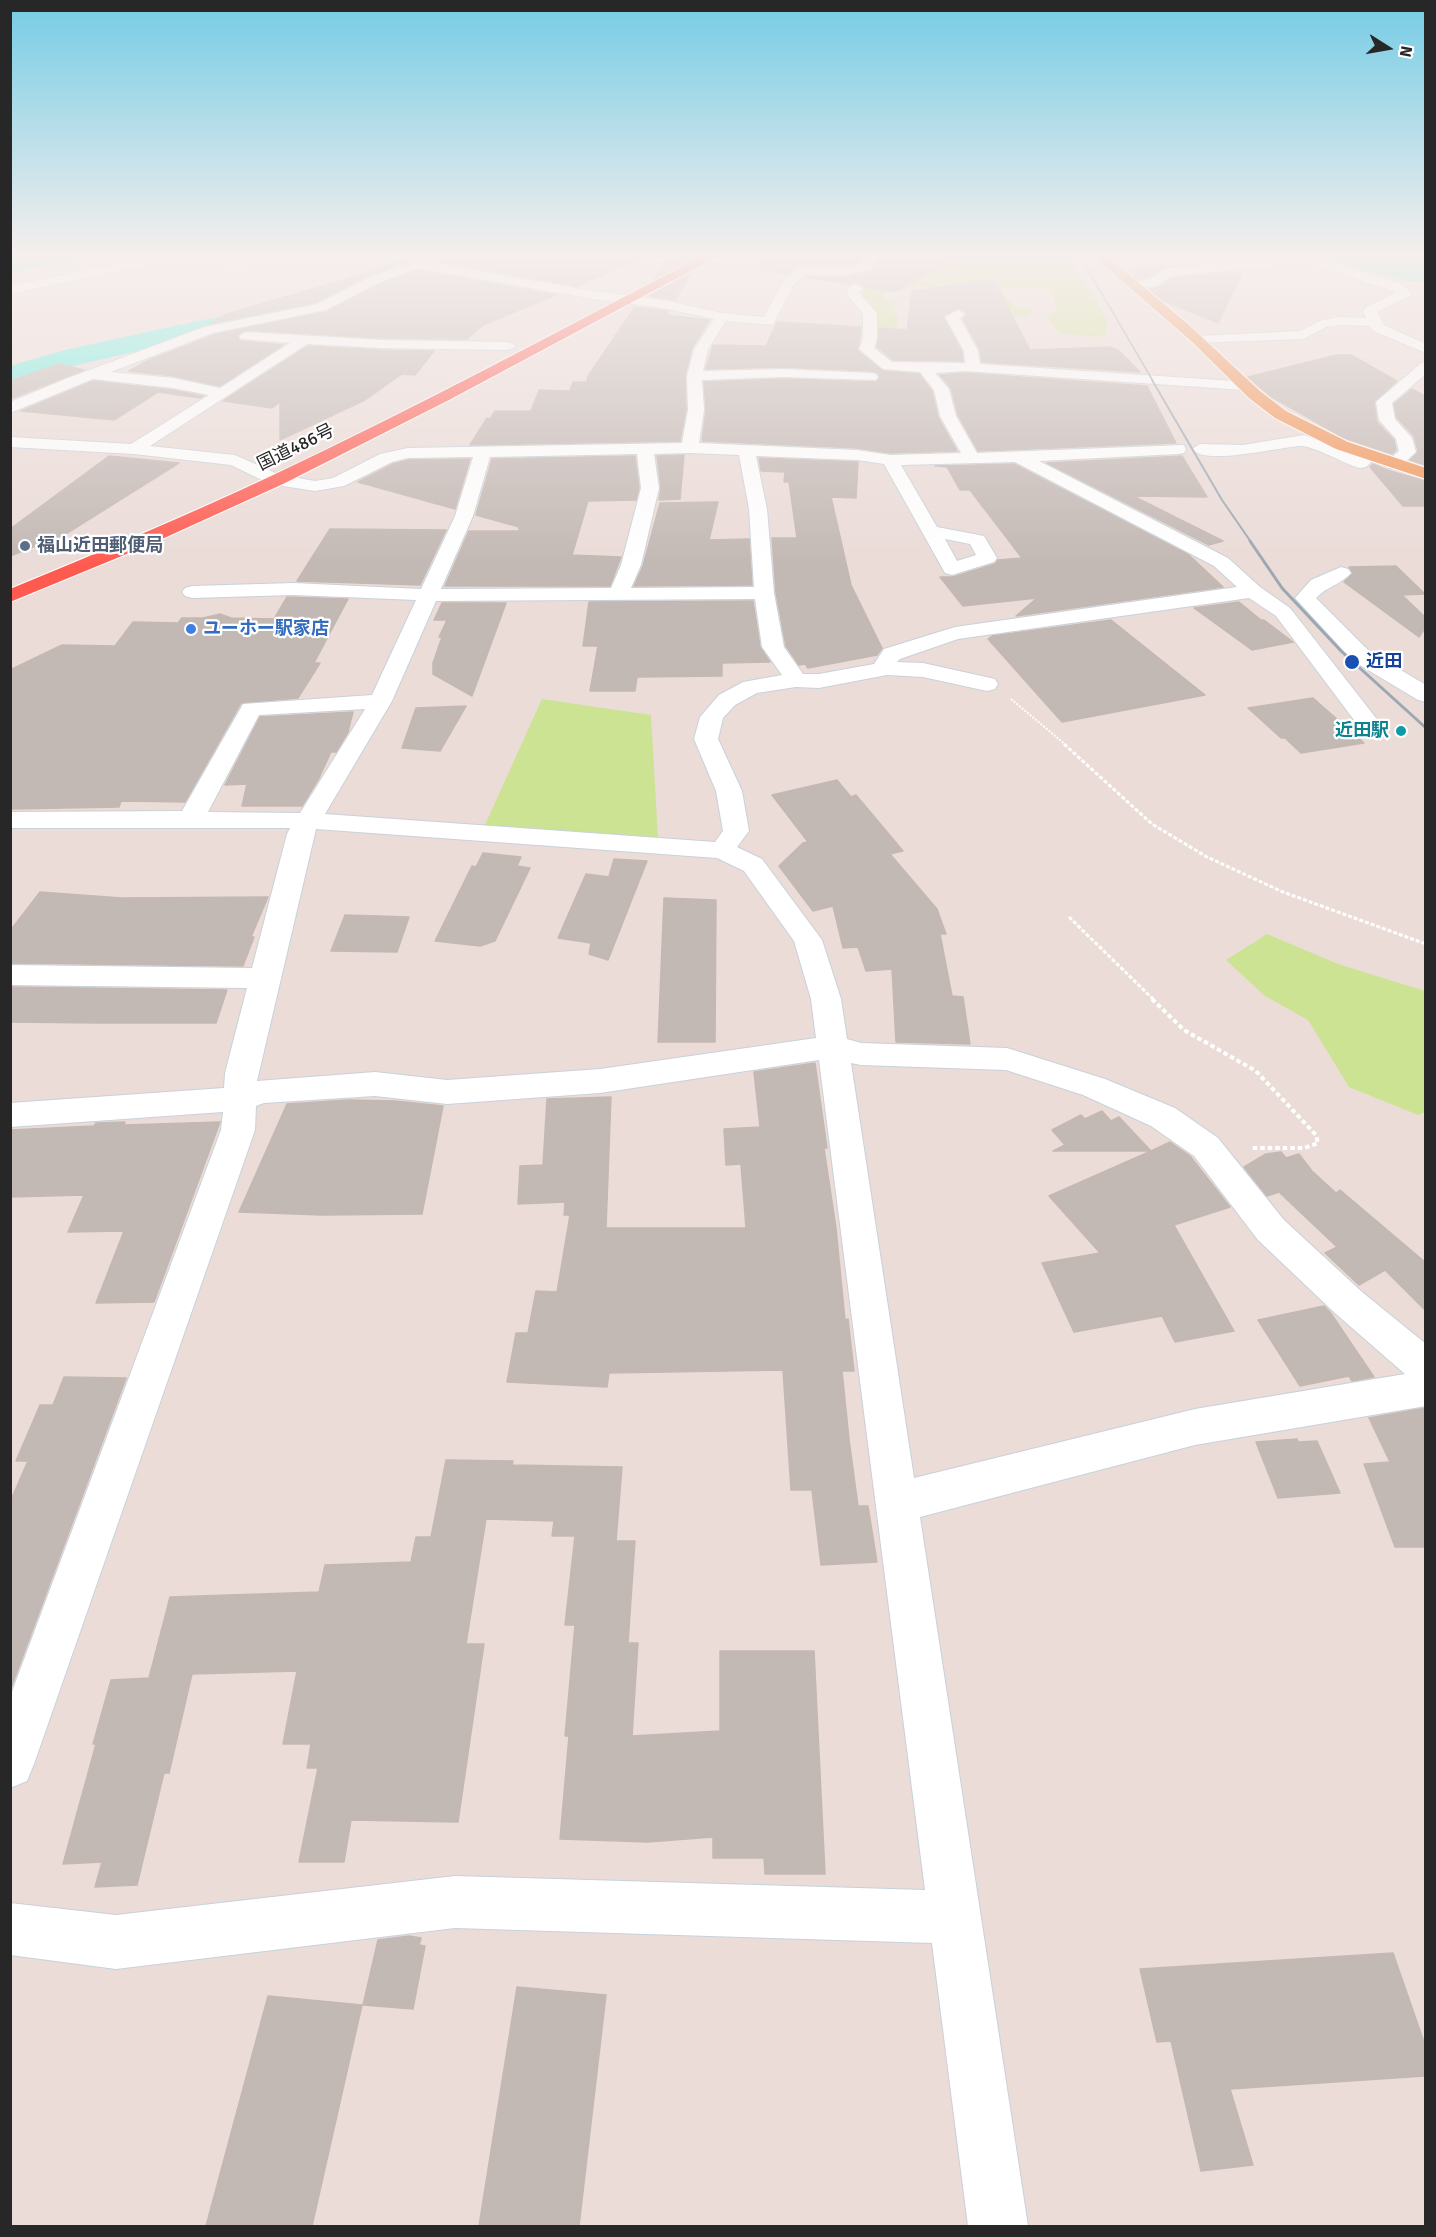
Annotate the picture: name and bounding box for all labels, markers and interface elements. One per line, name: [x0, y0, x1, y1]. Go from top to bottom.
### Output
north arrow: [1358, 18, 1418, 78]
text: N: [1395, 44, 1417, 59]
street label: 国道486号: [254, 420, 338, 476]
place label: 福山近田郵便局: [37, 535, 163, 557]
marker: 福山近田郵便局: [18, 539, 32, 553]
place label: ユーホー駅家店: [203, 618, 329, 640]
marker: ユーホー駅家店: [184, 622, 198, 636]
place label: 近田: [1366, 651, 1402, 673]
marker: 近田: [1343, 653, 1361, 671]
place label: 近田駅: [1335, 720, 1389, 742]
marker: 近田駅: [1394, 724, 1408, 738]

